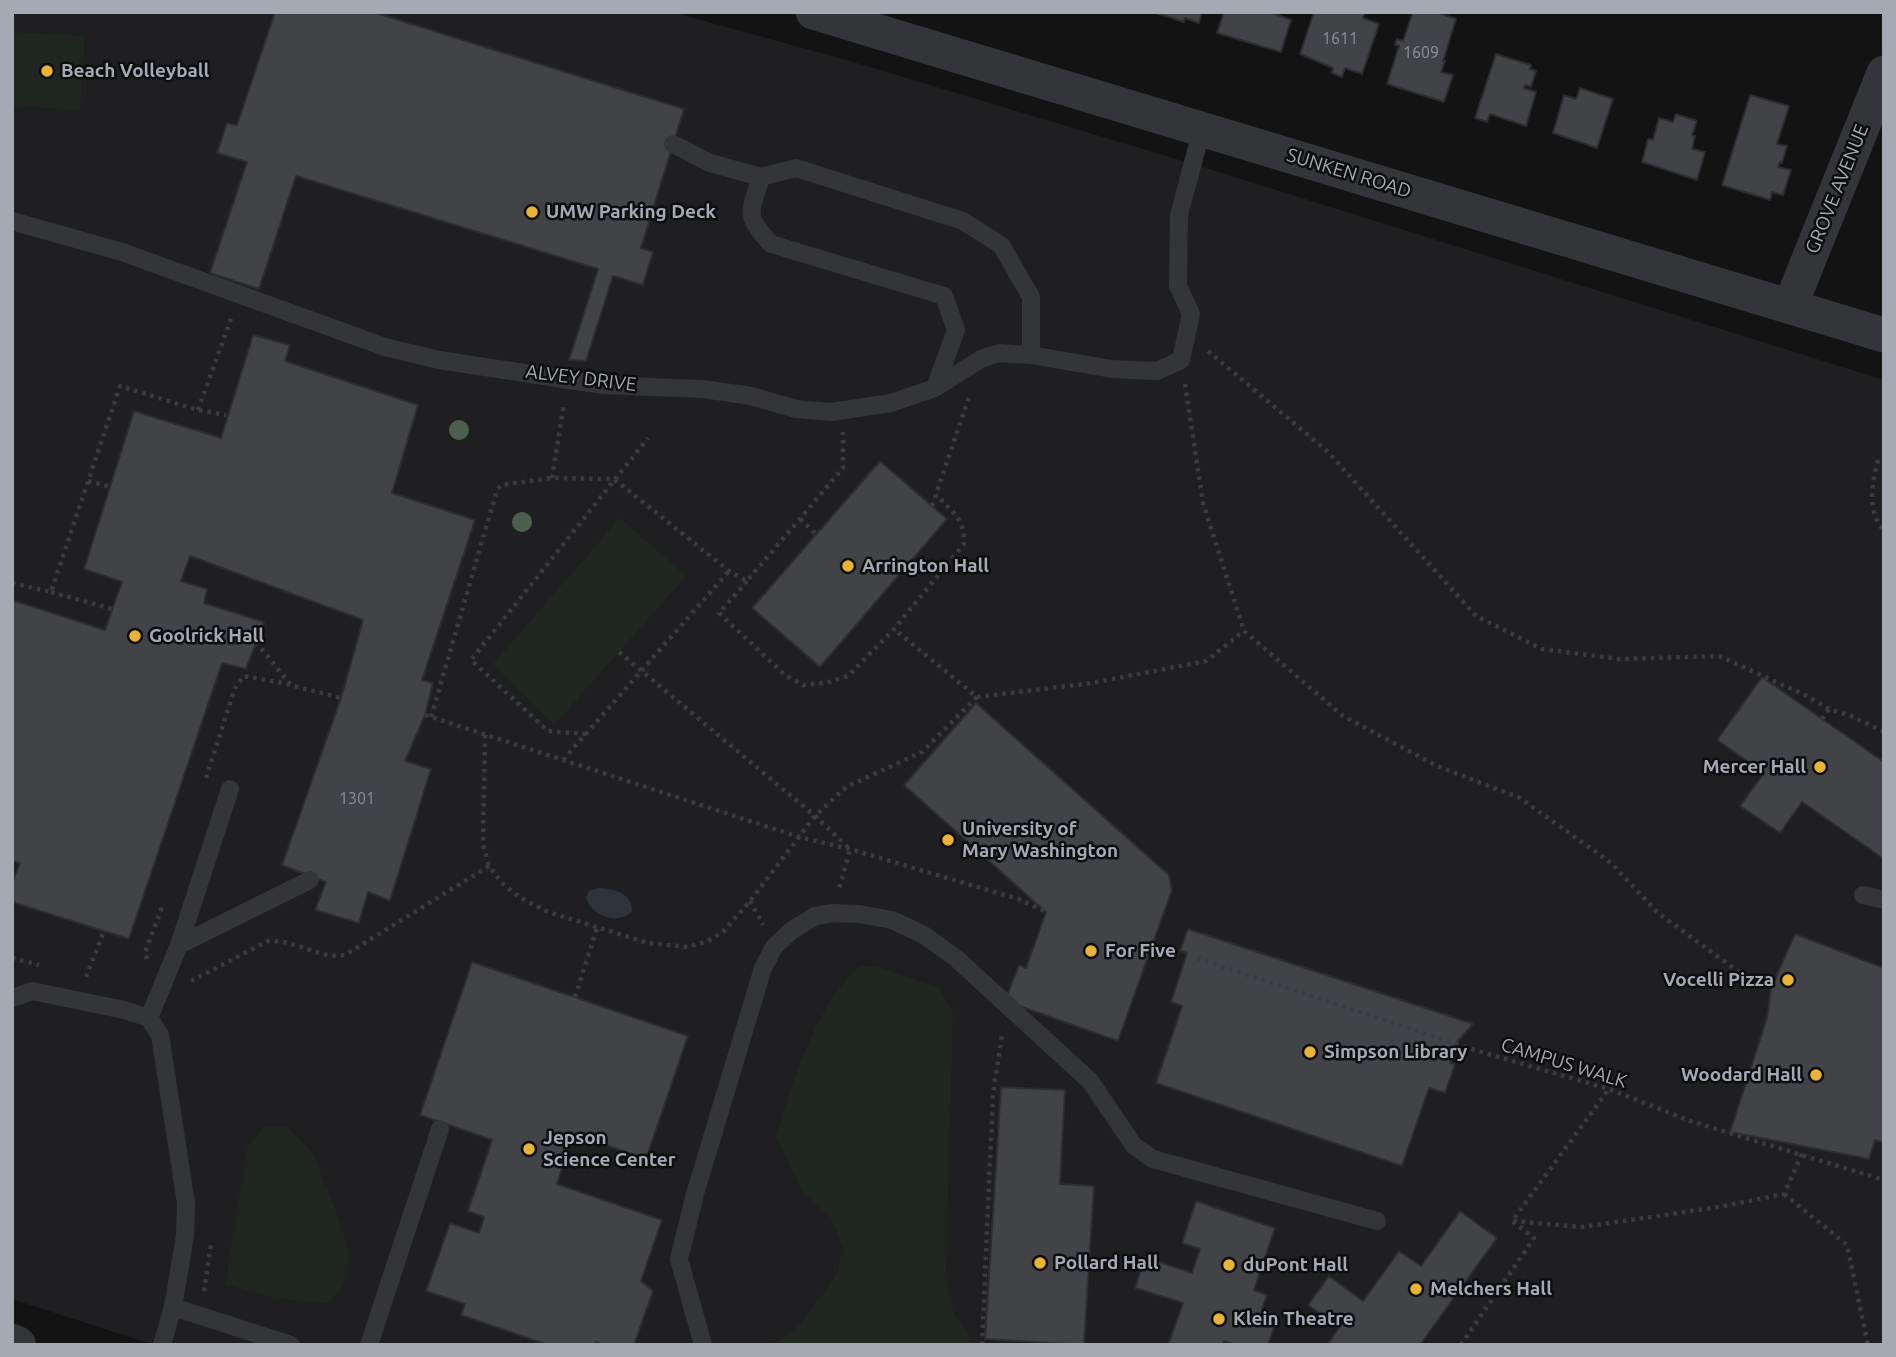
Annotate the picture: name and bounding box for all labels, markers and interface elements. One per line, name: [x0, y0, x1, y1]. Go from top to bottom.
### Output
house number: 1611: [1322, 29, 1358, 49]
house number: 1609: [1403, 43, 1439, 63]
place label: Beach Volleyball: [61, 60, 209, 82]
marker: Beach Volleyball: [39, 63, 55, 79]
street label: GROVE AVENUE: [1801, 121, 1873, 257]
street label: SUNKEN ROAD: [1284, 143, 1414, 203]
place label: UMW Parking Deck: [546, 201, 716, 223]
marker: UMW Parking Deck: [524, 204, 540, 220]
street label: ALVEY DRIVE: [524, 360, 638, 396]
place label: Arrington Hall: [862, 555, 989, 577]
marker: Arrington Hall: [840, 558, 856, 574]
place label: Goolrick Hall: [149, 625, 264, 647]
marker: Goolrick Hall: [127, 628, 143, 644]
place label: Mercer Hall: [1703, 756, 1806, 778]
marker: Mercer Hall: [1812, 759, 1828, 775]
house number: 1301: [339, 789, 375, 809]
place label: University of Mary Washington: [962, 818, 1118, 862]
marker: University of Mary Washington: [940, 832, 956, 848]
place label: For Five: [1105, 940, 1176, 962]
marker: For Five: [1083, 943, 1099, 959]
place label: Vocelli Pizza: [1663, 969, 1774, 991]
marker: Vocelli Pizza: [1780, 972, 1796, 988]
street label: CAMPUS WALK: [1498, 1033, 1630, 1093]
place label: Simpson Library: [1324, 1041, 1467, 1063]
marker: Simpson Library: [1302, 1044, 1318, 1060]
place label: Woodard Hall: [1681, 1064, 1802, 1086]
marker: Woodard Hall: [1808, 1067, 1824, 1083]
place label: Jepson Science Center: [543, 1127, 676, 1171]
marker: Jepson Science Center: [521, 1141, 537, 1157]
place label: Pollard Hall: [1054, 1252, 1158, 1274]
place label: duPont Hall: [1243, 1254, 1348, 1276]
marker: Pollard Hall: [1032, 1255, 1048, 1271]
marker: duPont Hall: [1221, 1257, 1237, 1273]
place label: Melchers Hall: [1430, 1278, 1552, 1300]
marker: Melchers Hall: [1408, 1281, 1424, 1297]
place label: Klein Theatre: [1233, 1308, 1354, 1330]
marker: Klein Theatre: [1211, 1311, 1227, 1327]

